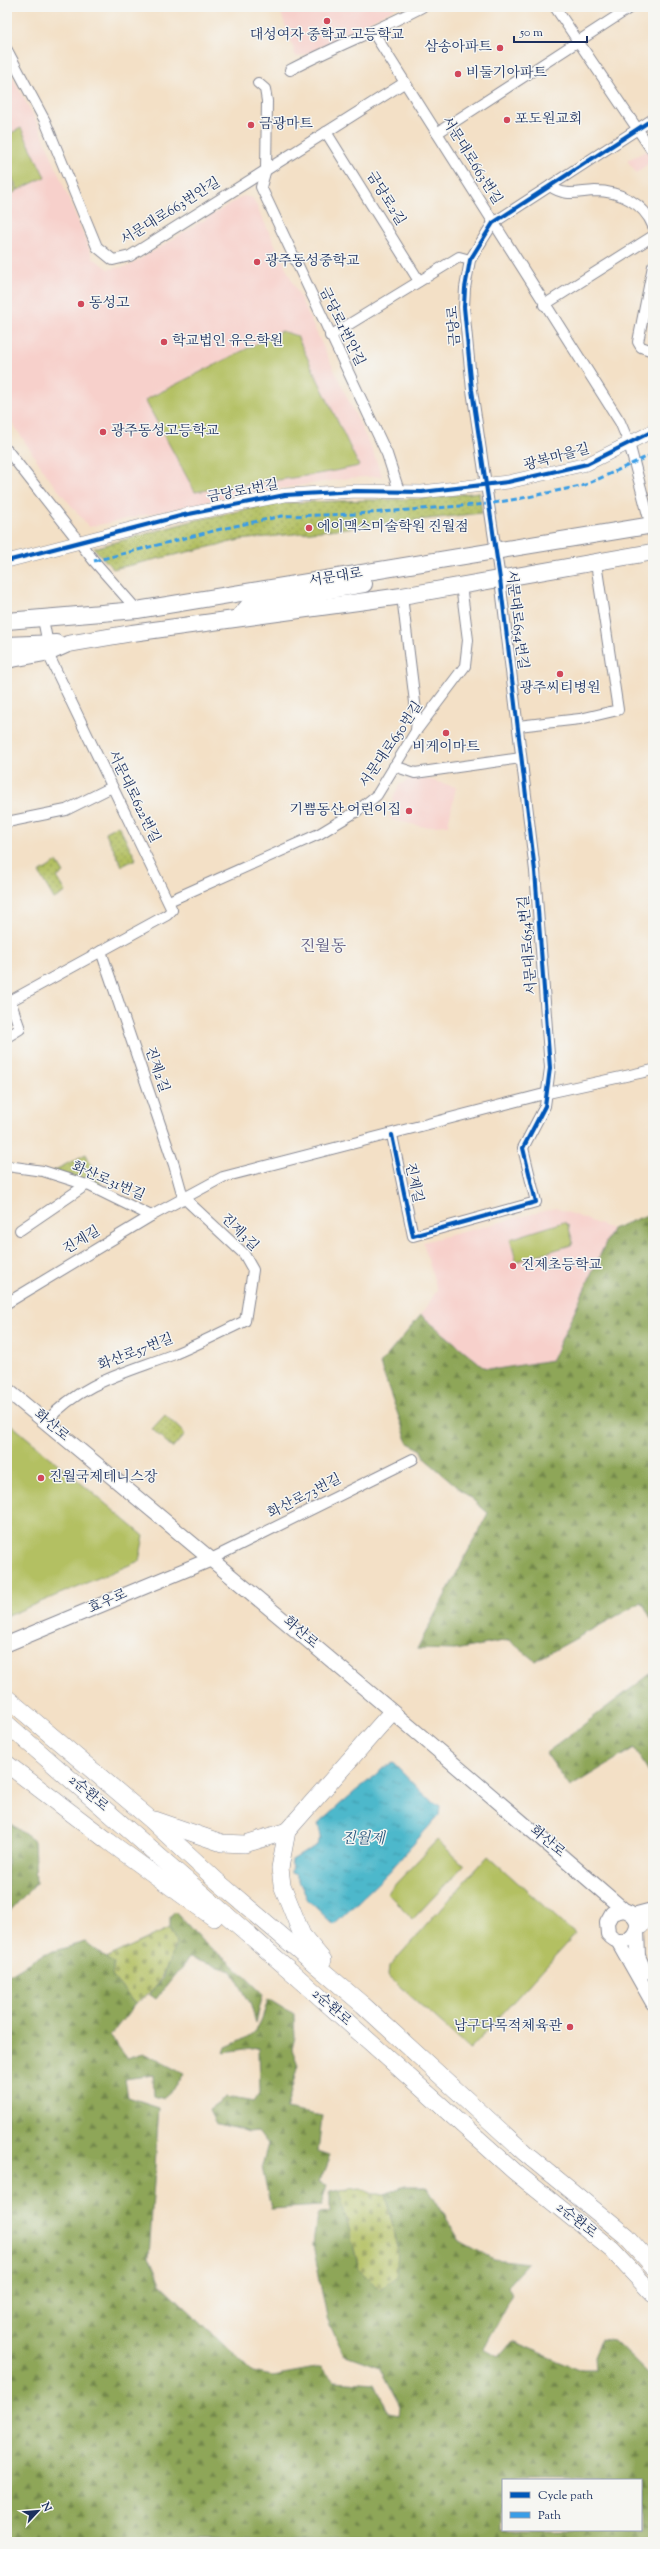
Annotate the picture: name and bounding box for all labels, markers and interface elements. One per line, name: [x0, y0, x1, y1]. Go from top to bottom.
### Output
marker: 대성여자 중학교 고등학교: [322, 16, 332, 26]
scale bar: [514, 18, 587, 44]
text: 50 m: [519, 24, 543, 42]
place label: 대성여자 중학교 고등학교: [250, 26, 405, 46]
place label: 삼송아파트: [424, 38, 492, 58]
marker: 삼송아파트: [495, 43, 505, 53]
place label: 비둘기아파트: [466, 64, 548, 84]
marker: 비둘기아파트: [453, 69, 463, 79]
place label: 포도원교회: [515, 110, 583, 130]
street label: 서문대로663번길: [436, 113, 506, 209]
place label: 금광마트: [259, 115, 314, 135]
marker: 포도원교회: [502, 115, 512, 125]
marker: 금광마트: [246, 120, 256, 130]
street label: 금당로2길: [360, 168, 410, 230]
street label: 서문대로663번안길: [117, 173, 225, 251]
place label: 광주동성중학교: [265, 252, 360, 272]
marker: 광주동성중학교: [252, 257, 262, 267]
street label: 금당로1번안길: [313, 284, 369, 370]
place label: 동성고: [89, 294, 130, 314]
marker: 동성고: [76, 299, 86, 309]
street label: 금당로: [444, 305, 466, 347]
place label: 학교법인 유은학원: [172, 332, 283, 352]
marker: 학교법인 유은학원: [159, 337, 169, 347]
place label: 광주동성고등학교: [111, 422, 220, 442]
marker: 광주동성고등학교: [98, 427, 108, 437]
street label: 광복마을길: [522, 440, 592, 476]
street label: 금당로1번길: [206, 475, 280, 509]
place label: 에이맥스미술학원 진월점: [317, 518, 469, 538]
marker: 에이맥스미술학원 진월점: [304, 523, 314, 533]
street label: 서문대로: [308, 564, 365, 592]
street label: 서문대로654번길: [500, 569, 532, 671]
marker: 광주씨티병원: [555, 669, 565, 679]
place label: 광주씨티병원: [519, 679, 601, 699]
street label: 서문대로650번길: [356, 698, 428, 792]
marker: 비케이마트: [441, 728, 451, 738]
place label: 비케이마트: [412, 738, 480, 758]
street label: 서문대로622번길: [102, 747, 164, 847]
place label: 기쁨동산 어린이집: [290, 801, 401, 821]
marker: 기쁨동산 어린이집: [404, 806, 414, 816]
street label: 서문대로654번길: [515, 894, 543, 996]
district label: 진월동: [300, 936, 347, 959]
street label: 진제2길: [139, 1044, 173, 1096]
street label: 화산로31번길: [68, 1158, 148, 1206]
street label: 진제길: [399, 1161, 427, 1205]
street label: 진제3길: [216, 1210, 262, 1256]
street label: 진제길: [59, 1222, 105, 1260]
place label: 진제초등학교: [521, 1256, 603, 1276]
marker: 진제초등학교: [508, 1261, 518, 1271]
street label: 화산로57번길: [95, 1329, 177, 1377]
street label: 화산로: [29, 1405, 73, 1447]
place label: 진월국제테니스장: [49, 1468, 158, 1488]
street label: 화산로73번길: [265, 1470, 345, 1524]
marker: 진월국제테니스장: [36, 1473, 46, 1483]
street label: 효우로: [85, 1585, 131, 1619]
street label: 화산로: [278, 1612, 322, 1654]
street label: 2순환로: [64, 1771, 113, 1817]
street label: 화산로: [525, 1821, 569, 1863]
water label: 진월제: [341, 1829, 386, 1850]
street label: 2순환로: [307, 1985, 356, 2032]
place label: 남구다목적체육관: [454, 2017, 562, 2037]
marker: 남구다목적체육관: [565, 2022, 575, 2032]
street label: 2순환로: [551, 2198, 601, 2244]
legend: [502, 2479, 642, 2531]
text: Cycle path: [538, 2487, 593, 2505]
north arrow: [18, 2491, 58, 2531]
text: N: [37, 2499, 55, 2515]
text: Path: [538, 2507, 561, 2525]

